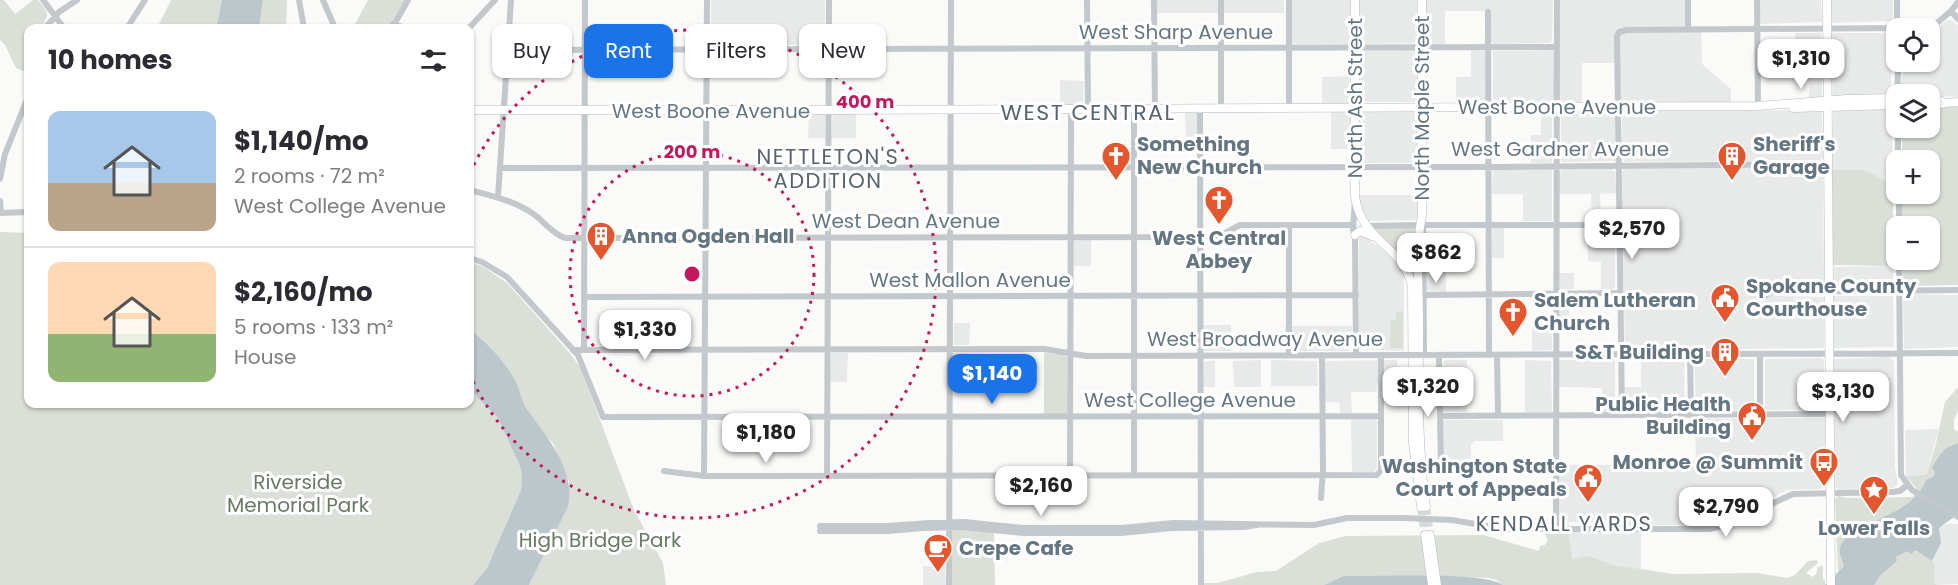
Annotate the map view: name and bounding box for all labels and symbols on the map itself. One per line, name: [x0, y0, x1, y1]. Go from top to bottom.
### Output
street label: North Maple Street: [1408, 15, 1436, 201]
street label: West Sharp Avenue: [1079, 18, 1273, 46]
street label: North Ash Street: [1341, 18, 1369, 178]
pin: $1,310: [1752, 39, 1850, 90]
text: 400 m: [836, 89, 894, 114]
street label: West Boone Avenue: [1458, 93, 1656, 121]
street label: West Boone Avenue: [612, 97, 810, 125]
district label: WEST CENTRAL: [1001, 97, 1175, 128]
place label: Something New Church: [1137, 130, 1262, 181]
place label: Sheriff's Garage: [1753, 130, 1836, 181]
street label: West Gardner Avenue: [1451, 135, 1669, 163]
text: 200 m: [664, 139, 720, 164]
church icon: Something New Church: [1100, 140, 1132, 182]
building icon: Sheriff's Garage: [1716, 140, 1748, 182]
district label: NETTLETON'S ADDITION: [757, 142, 899, 195]
church icon: West Central Abbey: [1203, 184, 1235, 226]
street label: West Dean Avenue: [812, 207, 1000, 235]
pin: $2,570: [1583, 209, 1681, 260]
building icon: Anna Ogden Hall: [585, 220, 617, 262]
place label: Anna Ogden Hall: [622, 222, 794, 250]
place label: West Central Abbey: [1152, 224, 1286, 275]
pin: $862: [1400, 233, 1472, 284]
centre of rings: [682, 264, 702, 284]
street label: West Mallon Avenue: [869, 266, 1071, 294]
place label: Spokane County Courthouse: [1746, 272, 1917, 323]
public building icon: Spokane County Courthouse: [1709, 282, 1741, 324]
place label: Salem Lutheran Church: [1534, 286, 1696, 337]
church icon: Salem Lutheran Church: [1497, 296, 1529, 338]
pin: $1,330: [596, 310, 694, 361]
street label: West Broadway Avenue: [1147, 325, 1383, 353]
building icon: S&T Building: [1709, 336, 1741, 378]
place label: S&T Building: [1575, 338, 1704, 366]
pin: $1,140: [943, 354, 1041, 405]
pin: $1,320: [1379, 367, 1477, 418]
pin: $3,130: [1794, 372, 1892, 423]
street label: West College Avenue: [1084, 386, 1296, 414]
place label: Public Health Building: [1595, 390, 1731, 441]
public building icon: Public Health Building: [1736, 400, 1768, 442]
pin: $1,180: [717, 413, 815, 464]
bus stop icon: Monroe @ Summit: [1808, 446, 1840, 488]
place label: Monroe @ Summit: [1613, 448, 1803, 476]
place label: Washington State Court of Appeals: [1382, 452, 1567, 503]
public building icon: Washington State Court of Appeals: [1572, 462, 1604, 504]
pin: $2,160: [992, 466, 1090, 517]
park label: Riverside Memorial Park: [227, 468, 370, 519]
place icon: Lower Falls: [1858, 474, 1890, 516]
pin: $2,790: [1677, 487, 1775, 538]
district label: KENDALL YARDS: [1476, 509, 1652, 538]
place label: Lower Falls: [1818, 514, 1930, 542]
park label: High Bridge Park: [519, 526, 682, 554]
cafe icon: Crepe Cafe: [922, 532, 954, 574]
place label: Crepe Cafe: [959, 534, 1074, 562]

